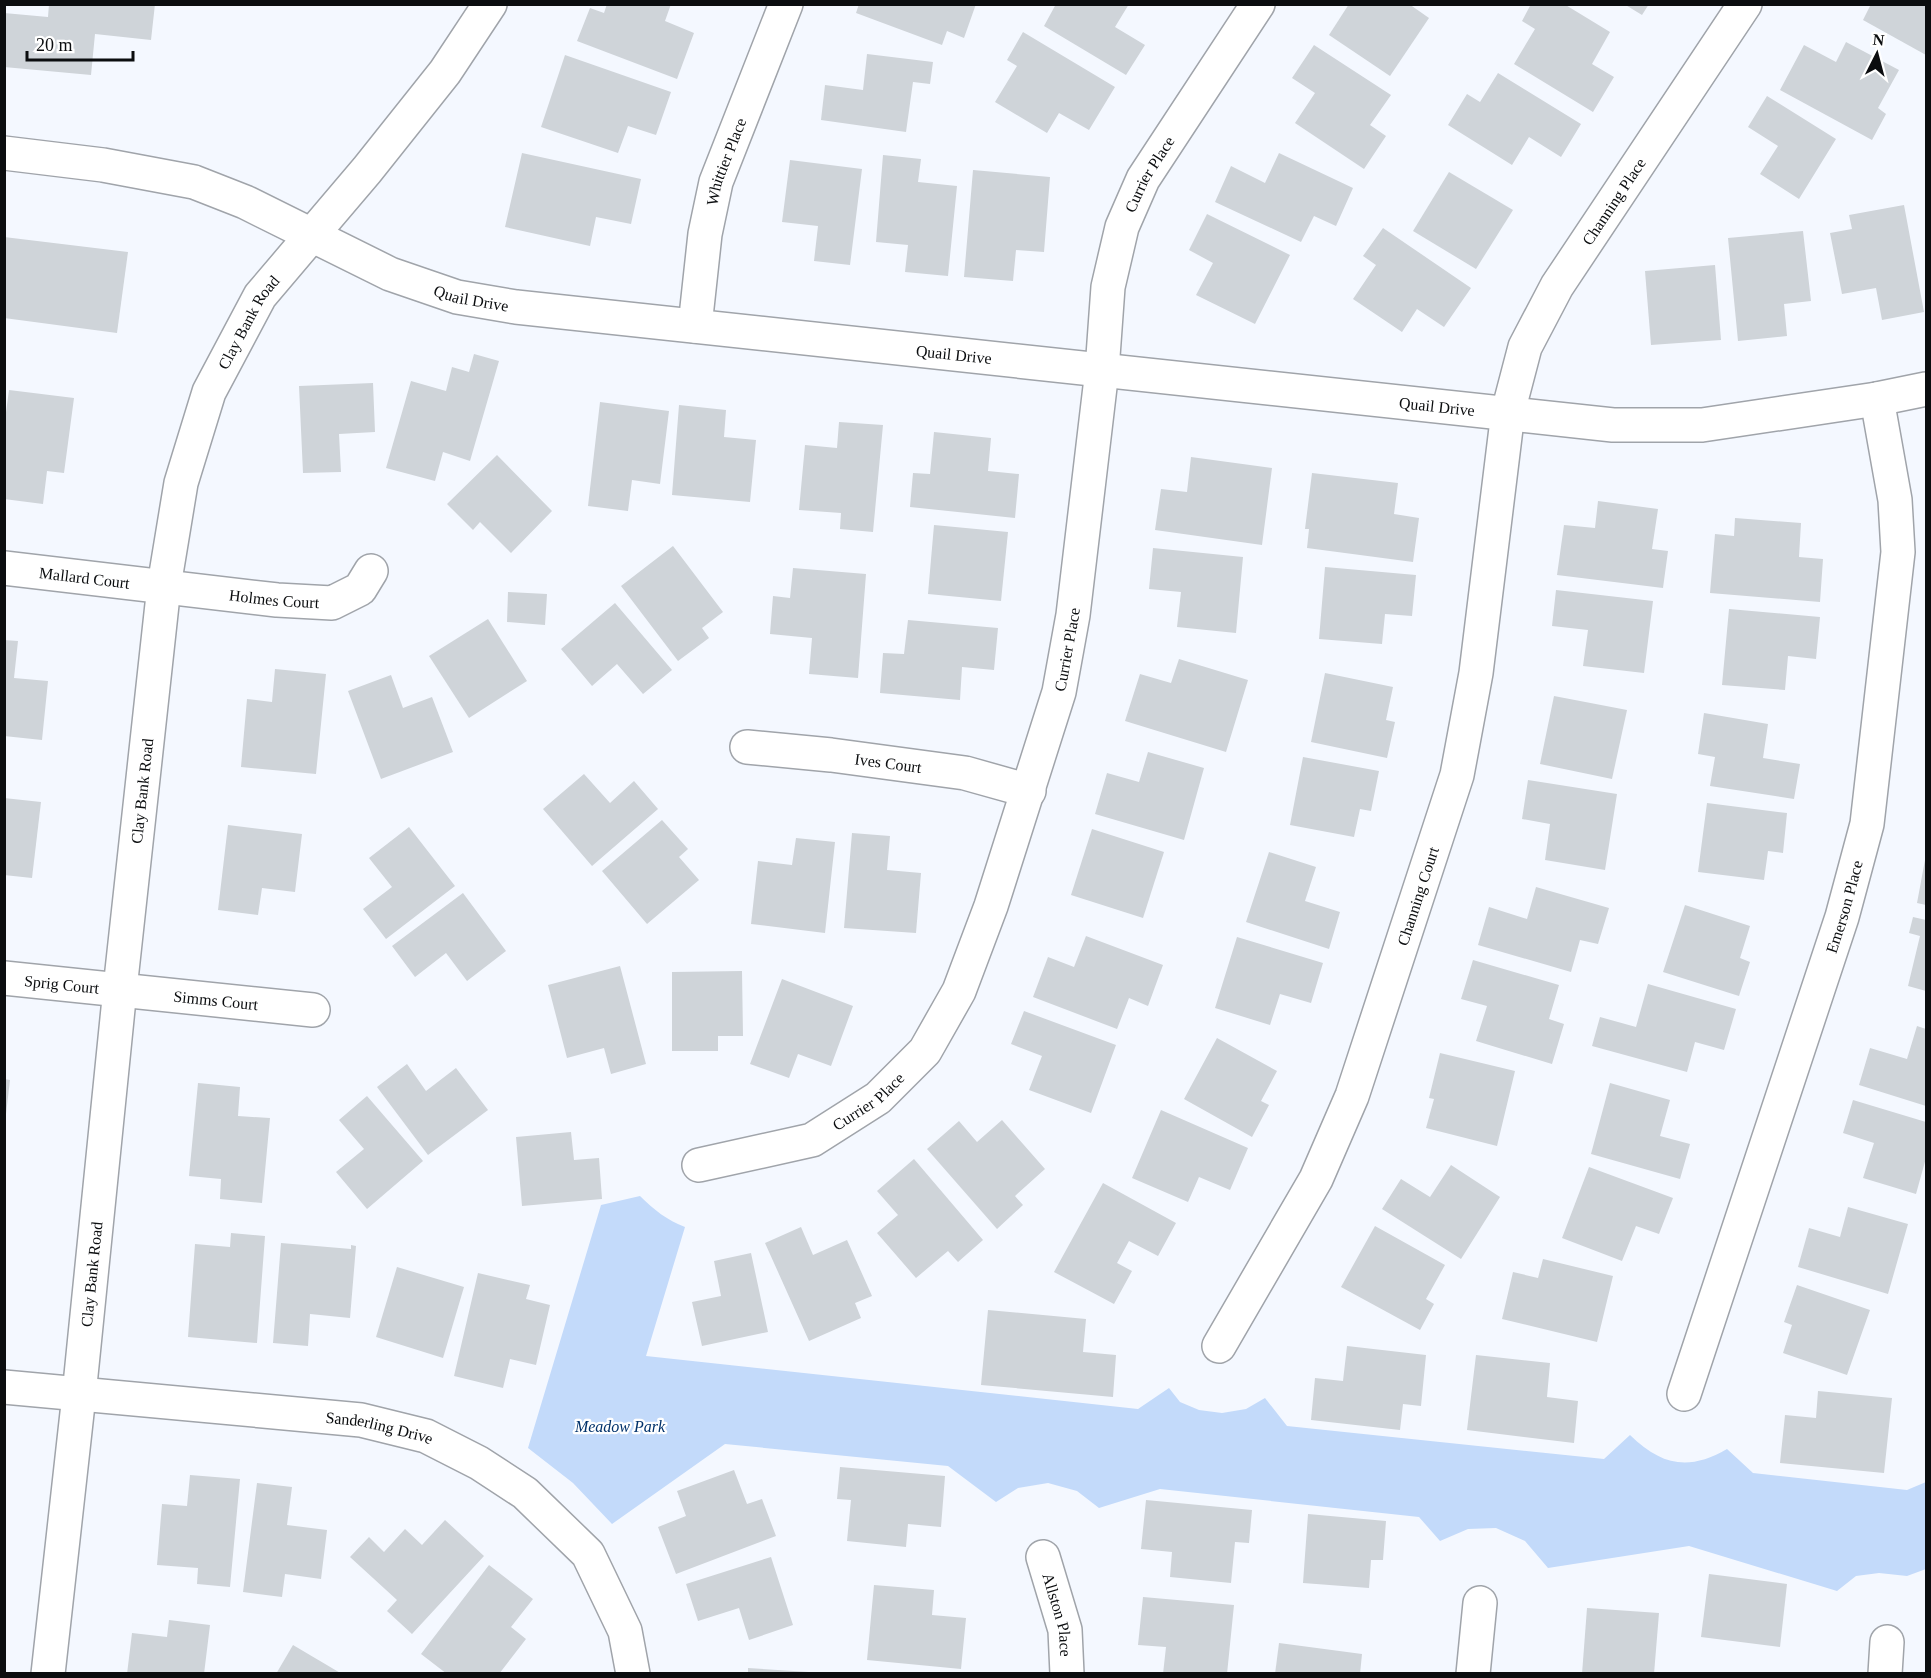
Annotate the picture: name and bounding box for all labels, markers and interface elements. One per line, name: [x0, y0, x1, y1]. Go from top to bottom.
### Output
scale bar: [27, 24, 134, 62]
north arrow: [1847, 24, 1907, 84]
text: N: [1872, 31, 1886, 49]
text: 20 m: [36, 35, 73, 55]
street label: Whittier Place: [703, 115, 749, 207]
street label: Currier Place: [1121, 133, 1178, 215]
street label: Channing Place: [1579, 155, 1649, 248]
street label: Clay Bank Road: [215, 272, 283, 372]
street label: Quail Drive: [432, 282, 510, 315]
street label: Quail Drive: [915, 342, 992, 367]
street label: Quail Drive: [1398, 394, 1476, 419]
street label: Mallard Court: [38, 564, 131, 592]
street label: Holmes Court: [228, 586, 320, 611]
street label: Currier Place: [1051, 607, 1083, 693]
street label: Clay Bank Road: [128, 738, 156, 845]
street label: Ives Court: [854, 750, 923, 776]
street label: Channing Court: [1394, 844, 1442, 948]
street label: Emerson Place: [1823, 859, 1866, 955]
street label: Sprig Court: [23, 972, 100, 997]
street label: Simms Court: [173, 988, 259, 1013]
street label: Currier Place: [829, 1069, 907, 1134]
street label: Clay Bank Road: [78, 1221, 105, 1328]
street label: Sanderling Drive: [325, 1409, 436, 1447]
park label: Meadow Park: [574, 1418, 666, 1435]
street label: Allston Place: [1039, 1571, 1074, 1657]

